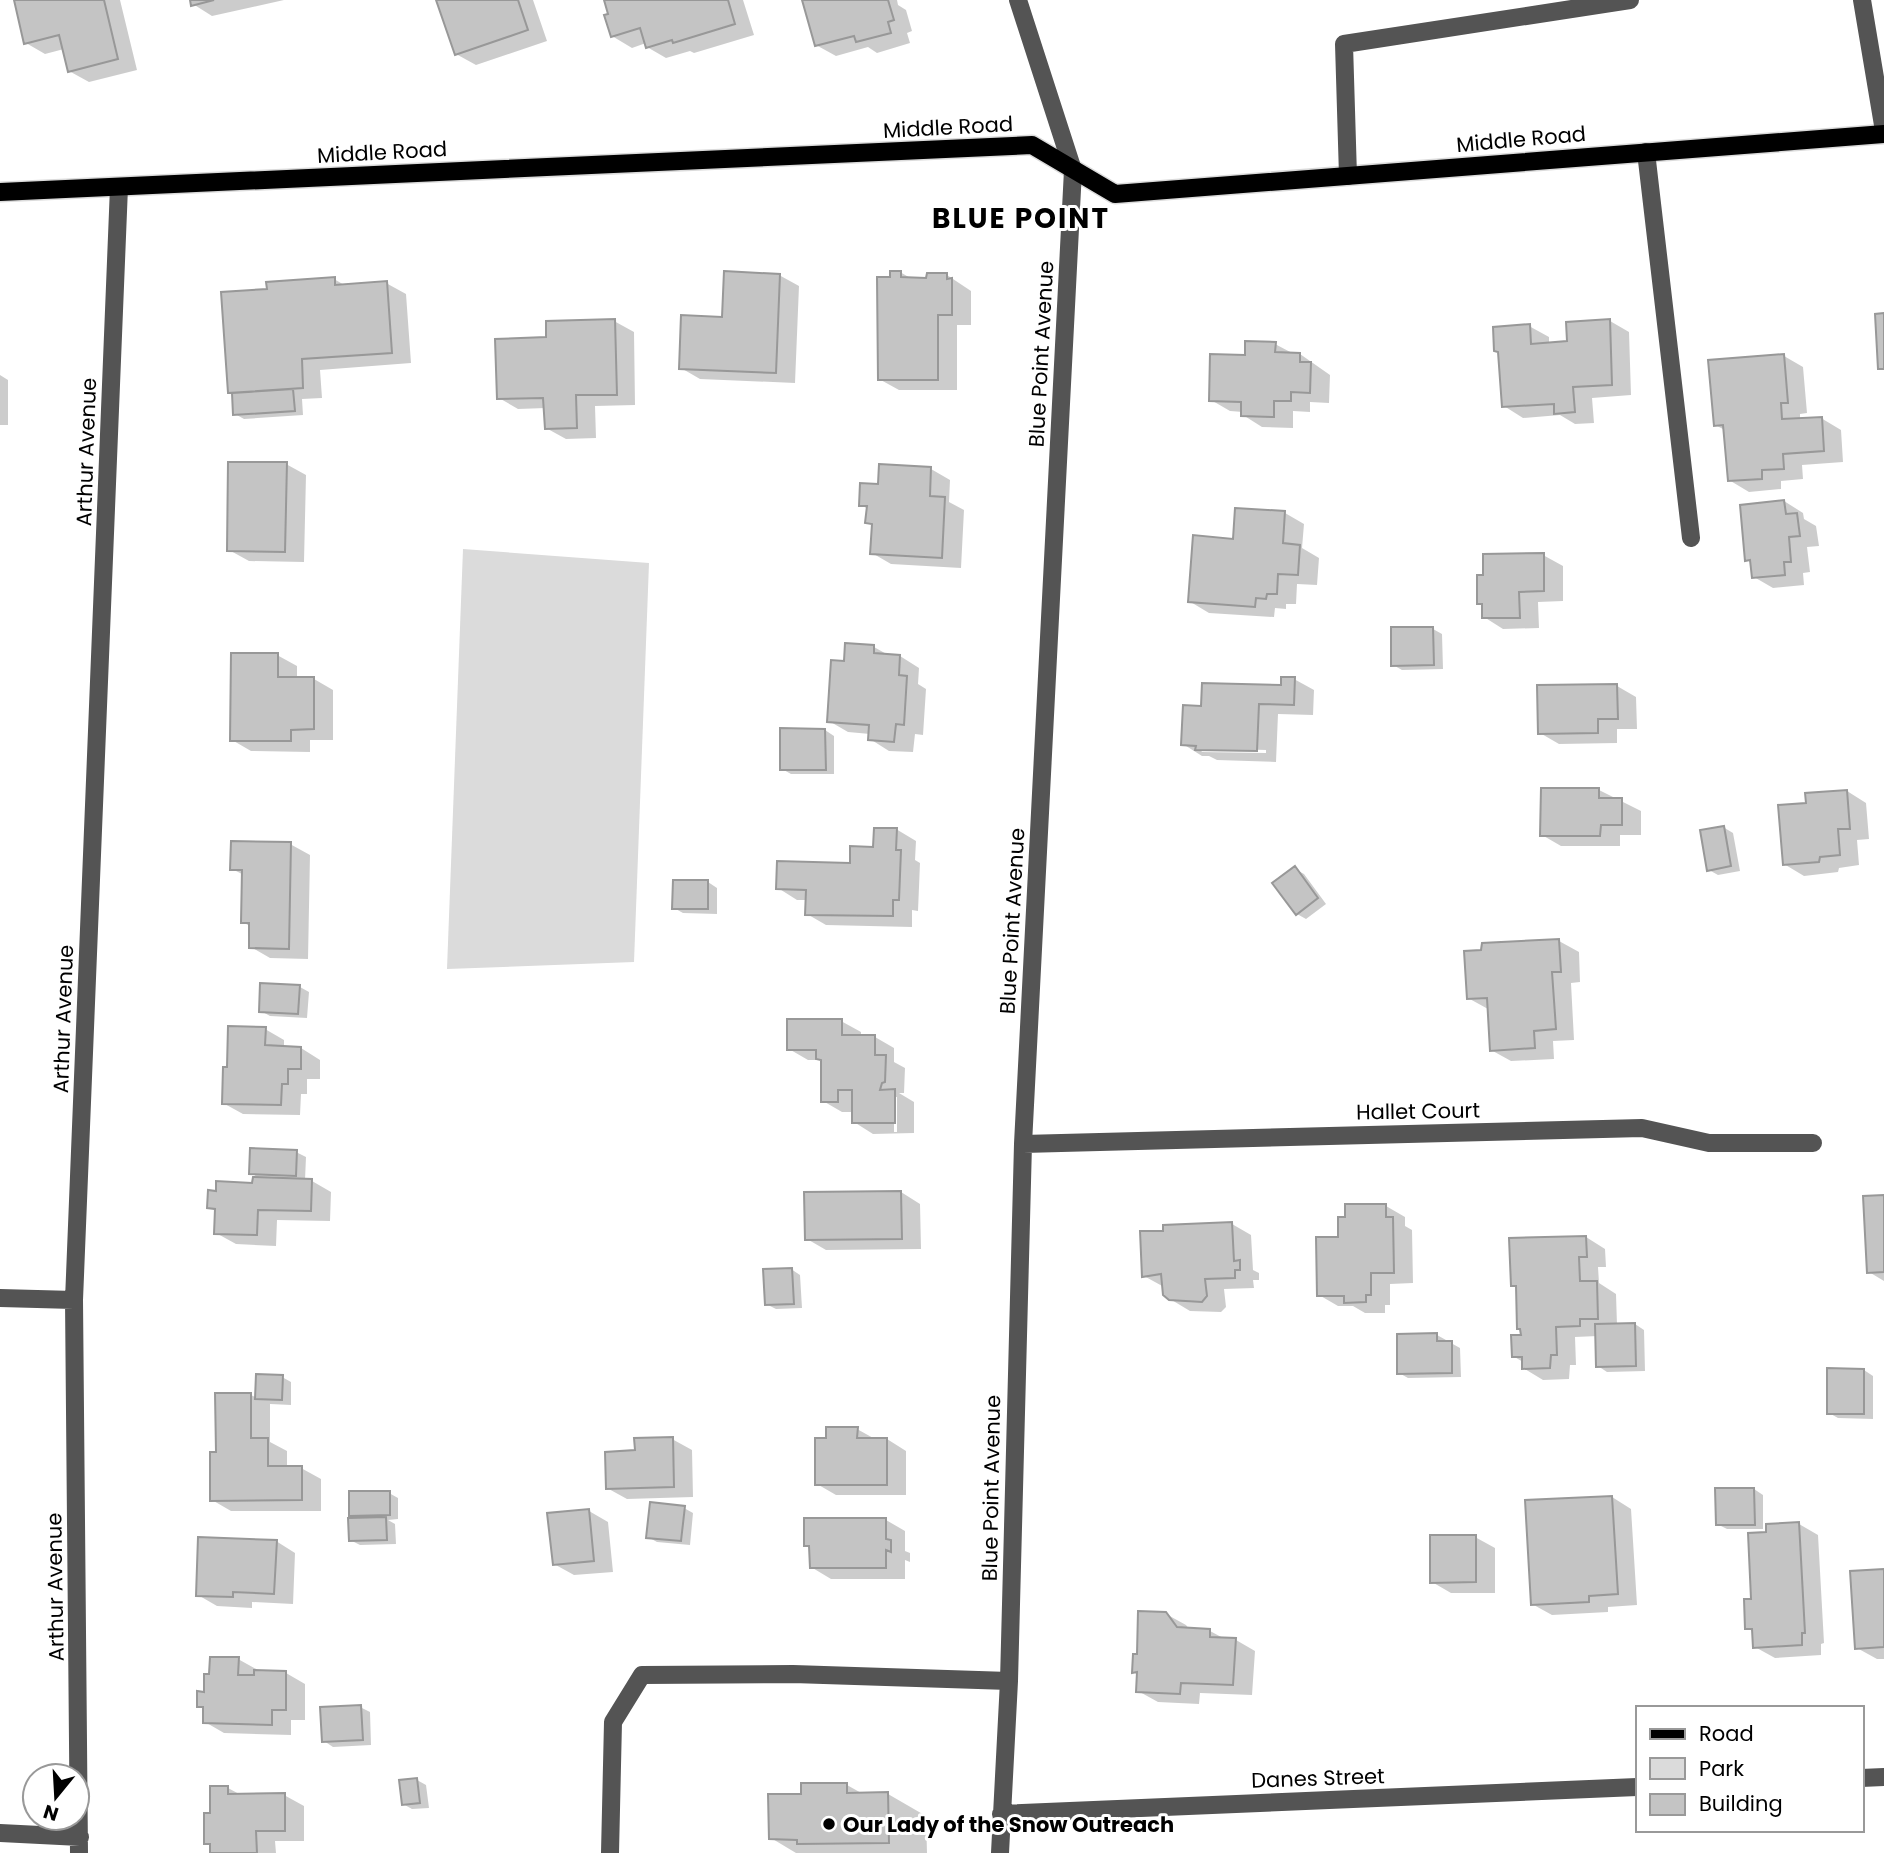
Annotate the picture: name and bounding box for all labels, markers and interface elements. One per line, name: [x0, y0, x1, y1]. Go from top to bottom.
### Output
street label: Middle Road: [882, 109, 1014, 145]
street label: Middle Road: [1455, 119, 1587, 159]
street label: Middle Road: [316, 134, 448, 170]
district label: BLUE POINT: [932, 199, 1110, 238]
street label: Blue Point Avenue: [1022, 260, 1060, 448]
street label: Arthur Avenue: [69, 377, 103, 527]
street label: Blue Point Avenue: [993, 827, 1031, 1015]
street label: Arthur Avenue: [46, 944, 80, 1094]
street label: Hallet Court: [1356, 1095, 1480, 1127]
street label: Blue Point Avenue: [975, 1395, 1007, 1581]
street label: Arthur Avenue: [39, 1512, 71, 1662]
legend: [1636, 1706, 1863, 1832]
text: Road: [1699, 1719, 1754, 1748]
text: Park: [1699, 1754, 1744, 1783]
street label: Danes Street: [1251, 1761, 1385, 1795]
north arrow: [21, 1762, 91, 1832]
text: Building: [1699, 1789, 1783, 1818]
text: N: [40, 1798, 62, 1828]
place label: Our Lady of the Snow Outreach: [843, 1810, 1174, 1839]
marker: Our Lady of the Snow Outreach: [821, 1816, 837, 1832]

